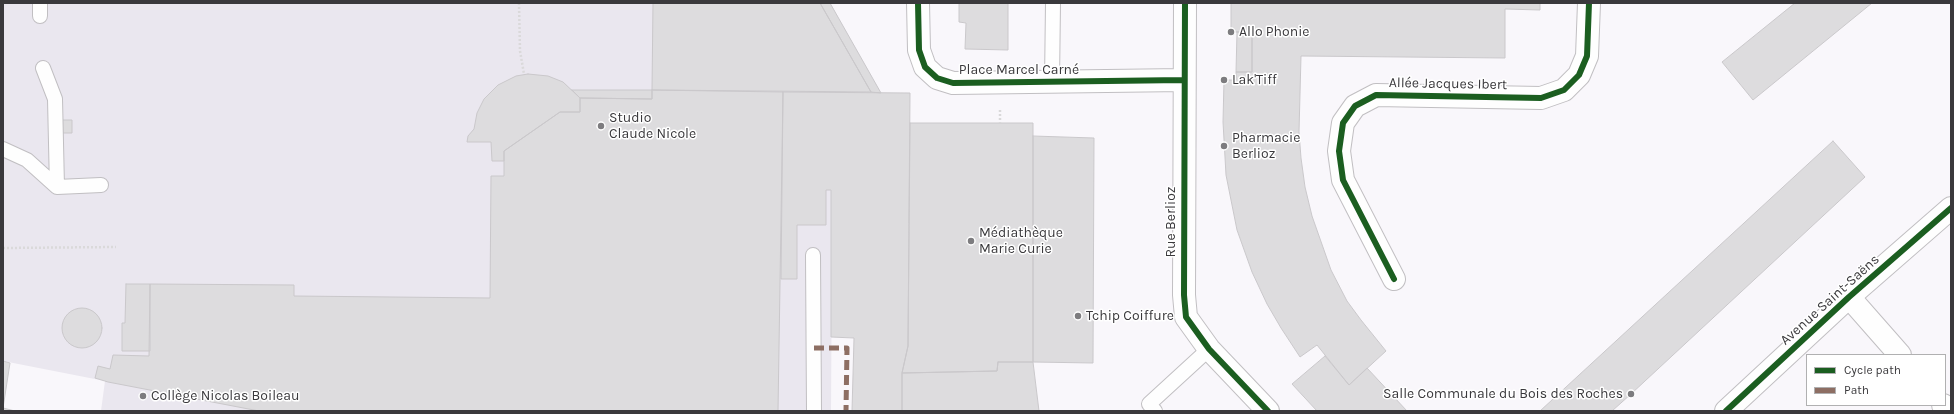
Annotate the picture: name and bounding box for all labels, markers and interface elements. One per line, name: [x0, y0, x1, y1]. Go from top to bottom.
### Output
place label: Allo Phonie: [1239, 24, 1310, 40]
marker: Allo Phonie: [1226, 27, 1236, 37]
street label: Place Marcel Carné: [959, 62, 1079, 78]
place label: Lak'Tiff: [1232, 72, 1277, 88]
marker: Lak'Tiff: [1219, 75, 1229, 85]
street label: Allée Jacques Ibert: [1389, 75, 1507, 93]
place label: Studio Claude Nicole: [609, 110, 696, 142]
marker: Studio Claude Nicole: [596, 121, 606, 131]
place label: Pharmacie Berlioz: [1232, 130, 1300, 162]
marker: Pharmacie Berlioz: [1219, 141, 1229, 151]
street label: Rue Berlioz: [1163, 187, 1179, 257]
place label: Médiathèque Marie Curie: [979, 225, 1063, 258]
marker: Médiathèque Marie Curie: [966, 236, 976, 246]
street label: Avenue Saint-Saëns: [1777, 251, 1883, 349]
place label: Tchip Coiffure: [1086, 308, 1174, 324]
marker: Tchip Coiffure: [1073, 311, 1083, 321]
legend: [1806, 354, 1946, 406]
text: Cycle path: [1844, 363, 1901, 377]
text: Path: [1844, 383, 1869, 397]
place label: Salle Communale du Bois des Roches: [1383, 386, 1623, 402]
place label: Collège Nicolas Boileau: [151, 388, 299, 404]
marker: Salle Communale du Bois des Roches: [1626, 389, 1636, 399]
marker: Collège Nicolas Boileau: [138, 391, 148, 401]

